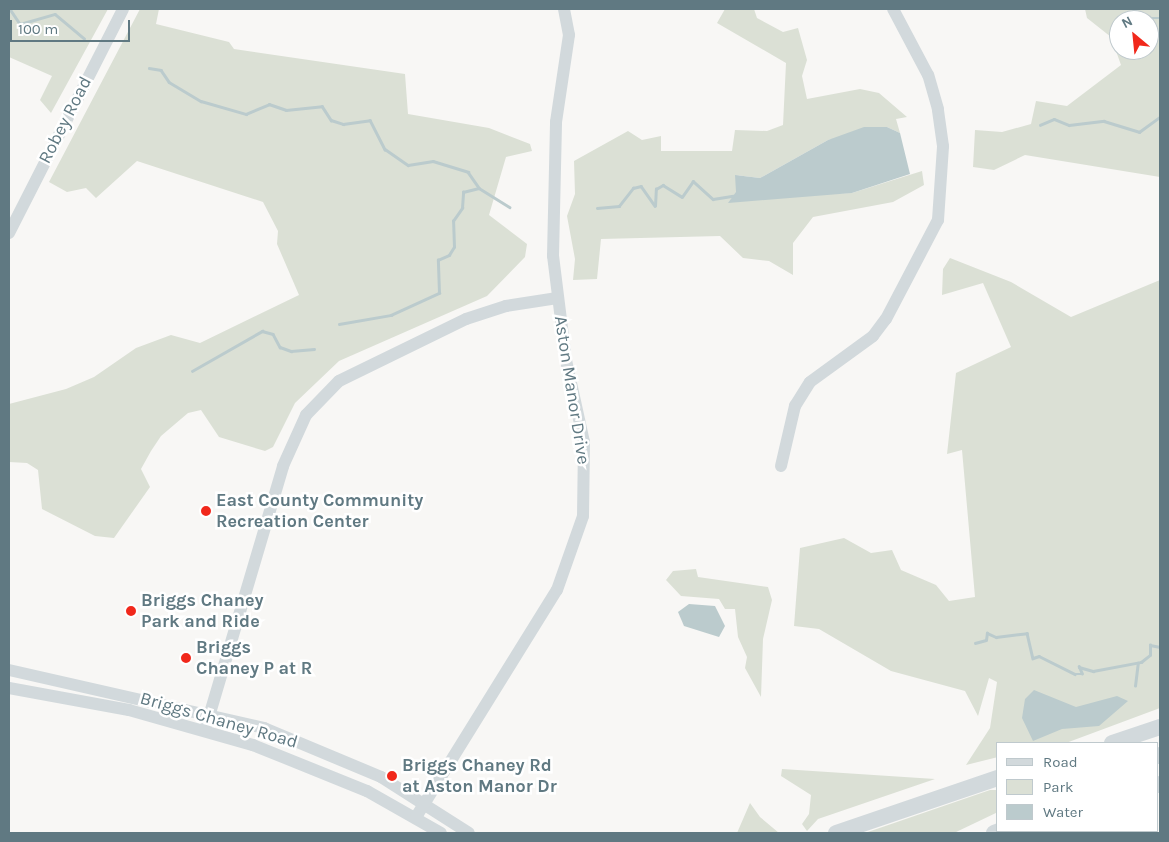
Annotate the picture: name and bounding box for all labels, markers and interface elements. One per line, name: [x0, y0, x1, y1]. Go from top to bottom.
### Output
scale bar: [12, 10, 132, 42]
north arrow: [1109, 10, 1159, 60]
text: N: [1119, 12, 1136, 32]
text: 100 m: [18, 20, 58, 38]
street label: Robey Road: [34, 73, 96, 167]
street label: Aston Manor Drive: [550, 314, 594, 466]
place label: East County Community Recreation Center: [216, 490, 423, 532]
marker: East County Community Recreation Center: [200, 505, 212, 517]
place label: Briggs Chaney Park and Ride: [141, 590, 264, 632]
marker: Briggs Chaney Park and Ride: [125, 605, 137, 617]
place label: Briggs Chaney P at R: [196, 637, 312, 680]
marker: Briggs Chaney P at R: [180, 652, 192, 664]
street label: Briggs Chaney Road: [138, 687, 300, 753]
legend: [996, 742, 1159, 832]
text: Road: [1043, 753, 1078, 771]
place label: Briggs Chaney Rd at Aston Manor Dr: [402, 755, 557, 798]
marker: Briggs Chaney Rd at Aston Manor Dr: [386, 770, 398, 782]
text: Park: [1043, 778, 1073, 796]
text: Water: [1043, 803, 1083, 821]

